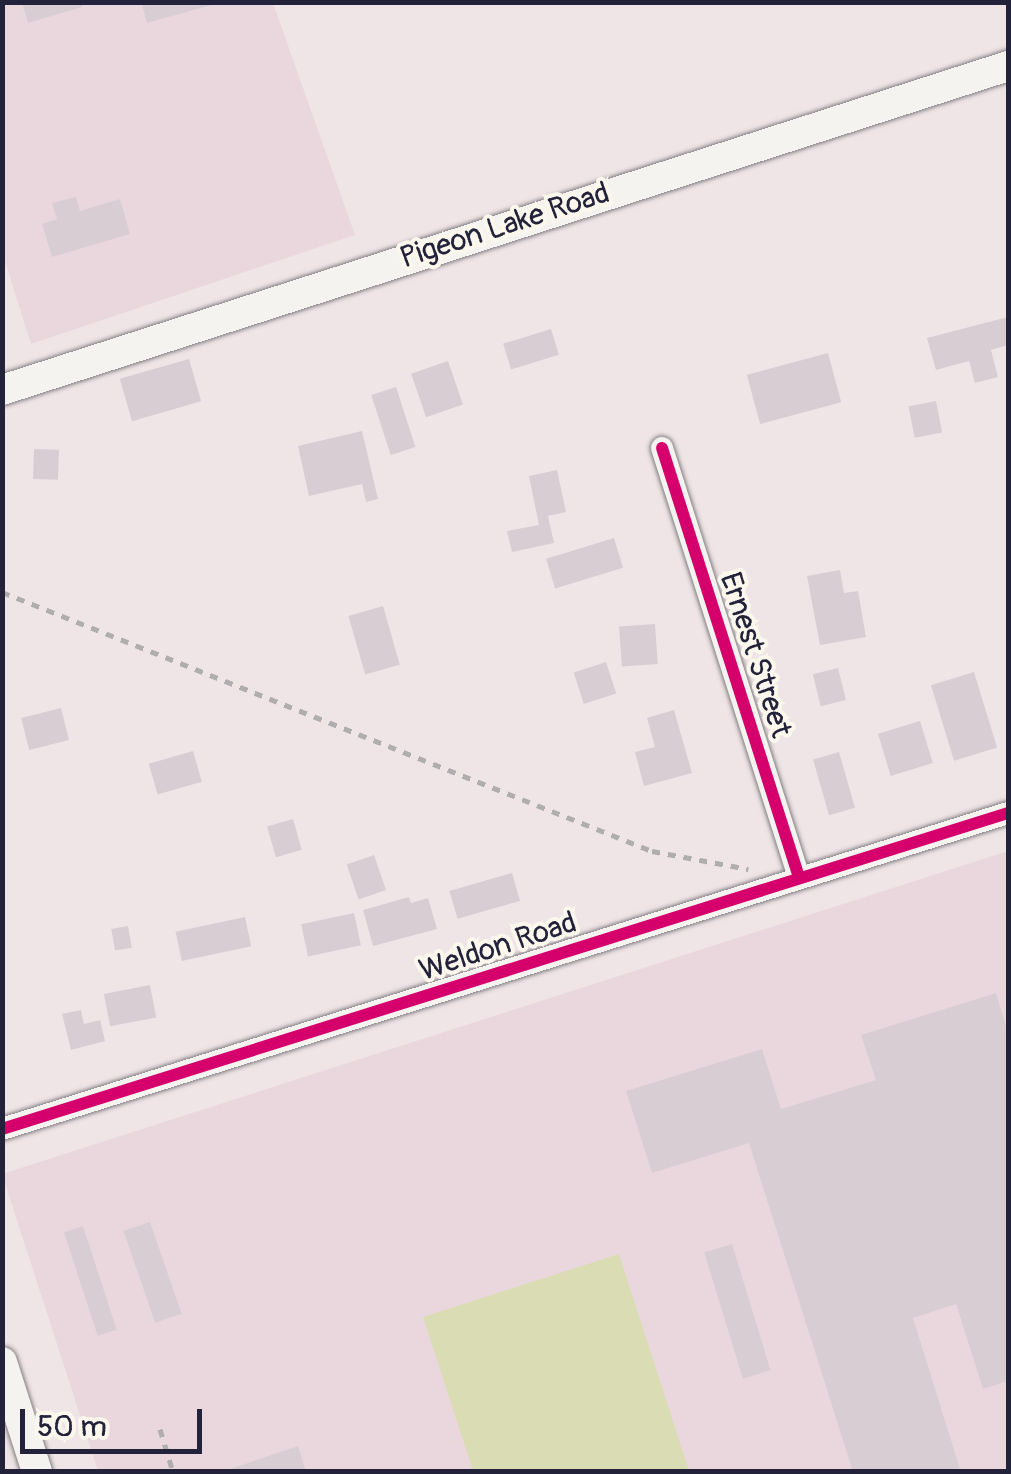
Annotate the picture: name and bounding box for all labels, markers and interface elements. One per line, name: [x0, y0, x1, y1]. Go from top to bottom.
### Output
street label: Pigeon Lake Road: [396, 175, 614, 277]
street label: Ernest Street: [711, 568, 799, 742]
street label: Weldon Road: [415, 905, 581, 989]
scale bar: [25, 1389, 208, 1451]
text: 50 m: [37, 1408, 107, 1445]

